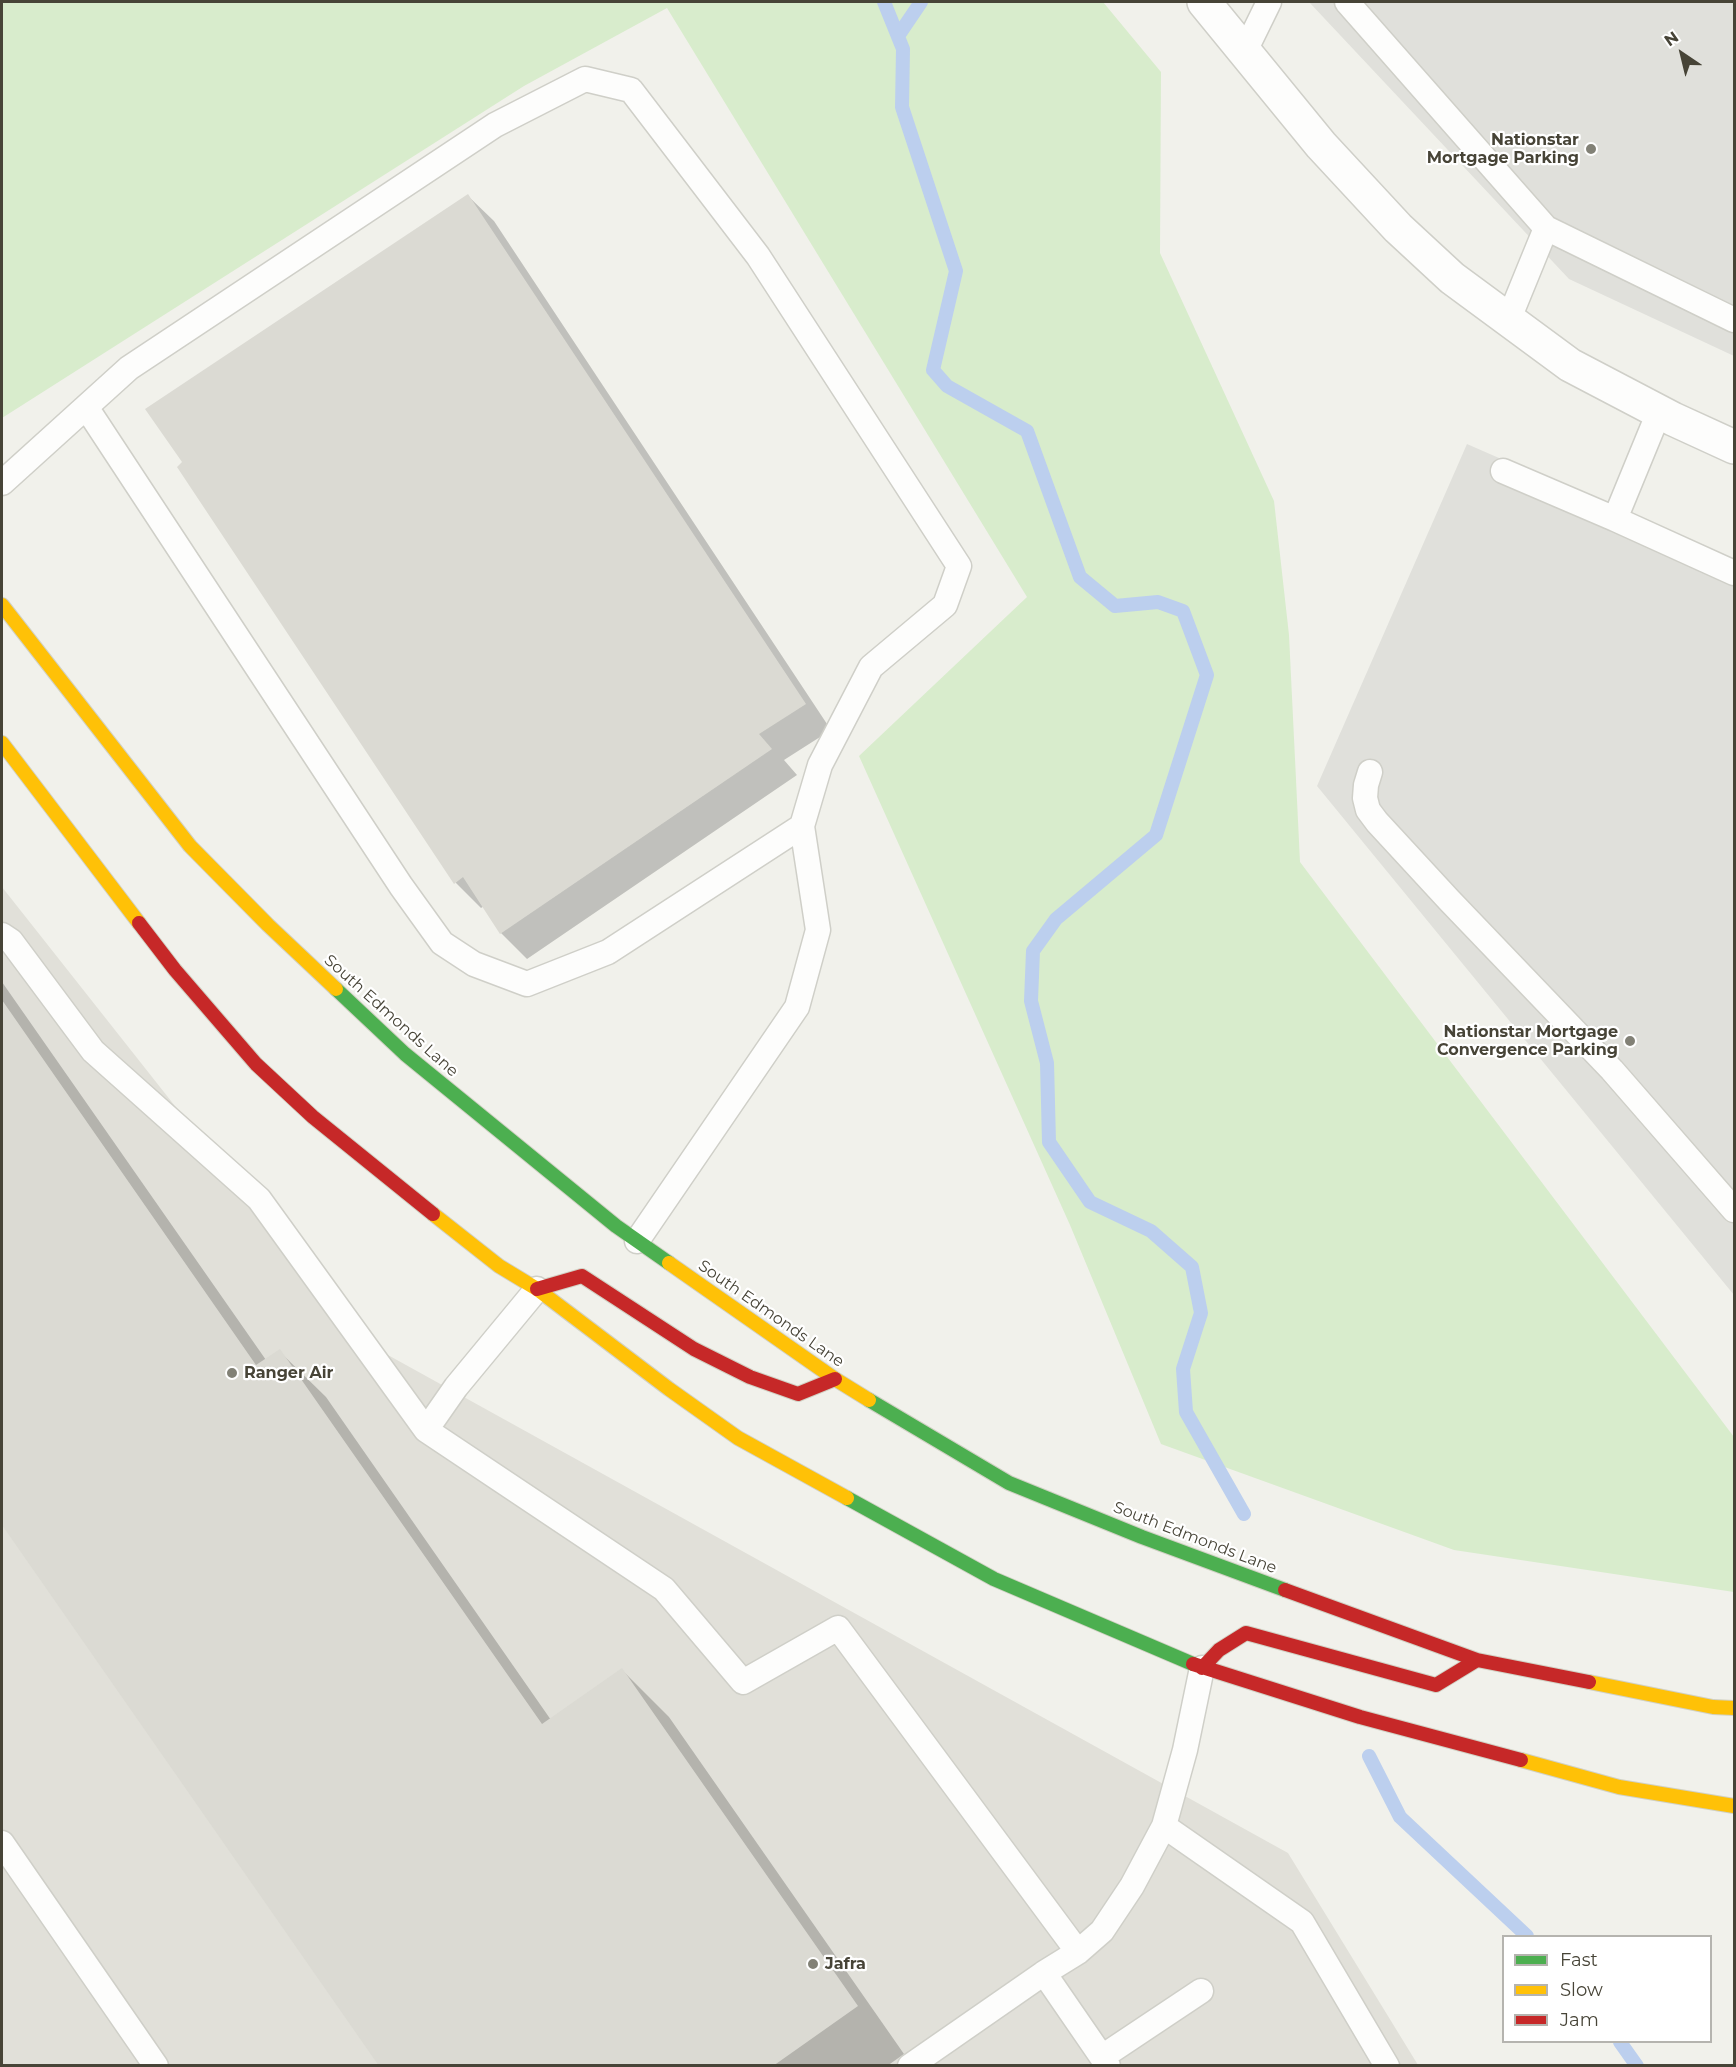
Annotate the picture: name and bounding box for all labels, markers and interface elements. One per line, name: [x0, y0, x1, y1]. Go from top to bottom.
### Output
north arrow: [1652, 24, 1712, 84]
text: N: [1661, 27, 1682, 50]
place label: Nationstar Mortgage Parking: [1427, 130, 1579, 168]
marker: Nationstar Mortgage Parking: [1584, 142, 1598, 156]
street label: South Edmonds Lane: [320, 951, 462, 1081]
place label: Nationstar Mortgage Convergence Parking: [1437, 1022, 1618, 1060]
marker: Nationstar Mortgage Convergence Parking: [1623, 1034, 1637, 1048]
street label: South Edmonds Lane: [694, 1256, 848, 1372]
place label: Ranger Air: [244, 1363, 333, 1383]
marker: Ranger Air: [225, 1366, 239, 1380]
street label: South Edmonds Lane: [1111, 1498, 1279, 1578]
legend: [1502, 1935, 1712, 2043]
text: Fast: [1560, 1949, 1598, 1971]
place label: Jafra: [825, 1954, 866, 1974]
marker: Jafra: [806, 1957, 820, 1971]
text: Slow: [1560, 1979, 1603, 2001]
text: Jam: [1560, 2009, 1599, 2031]

